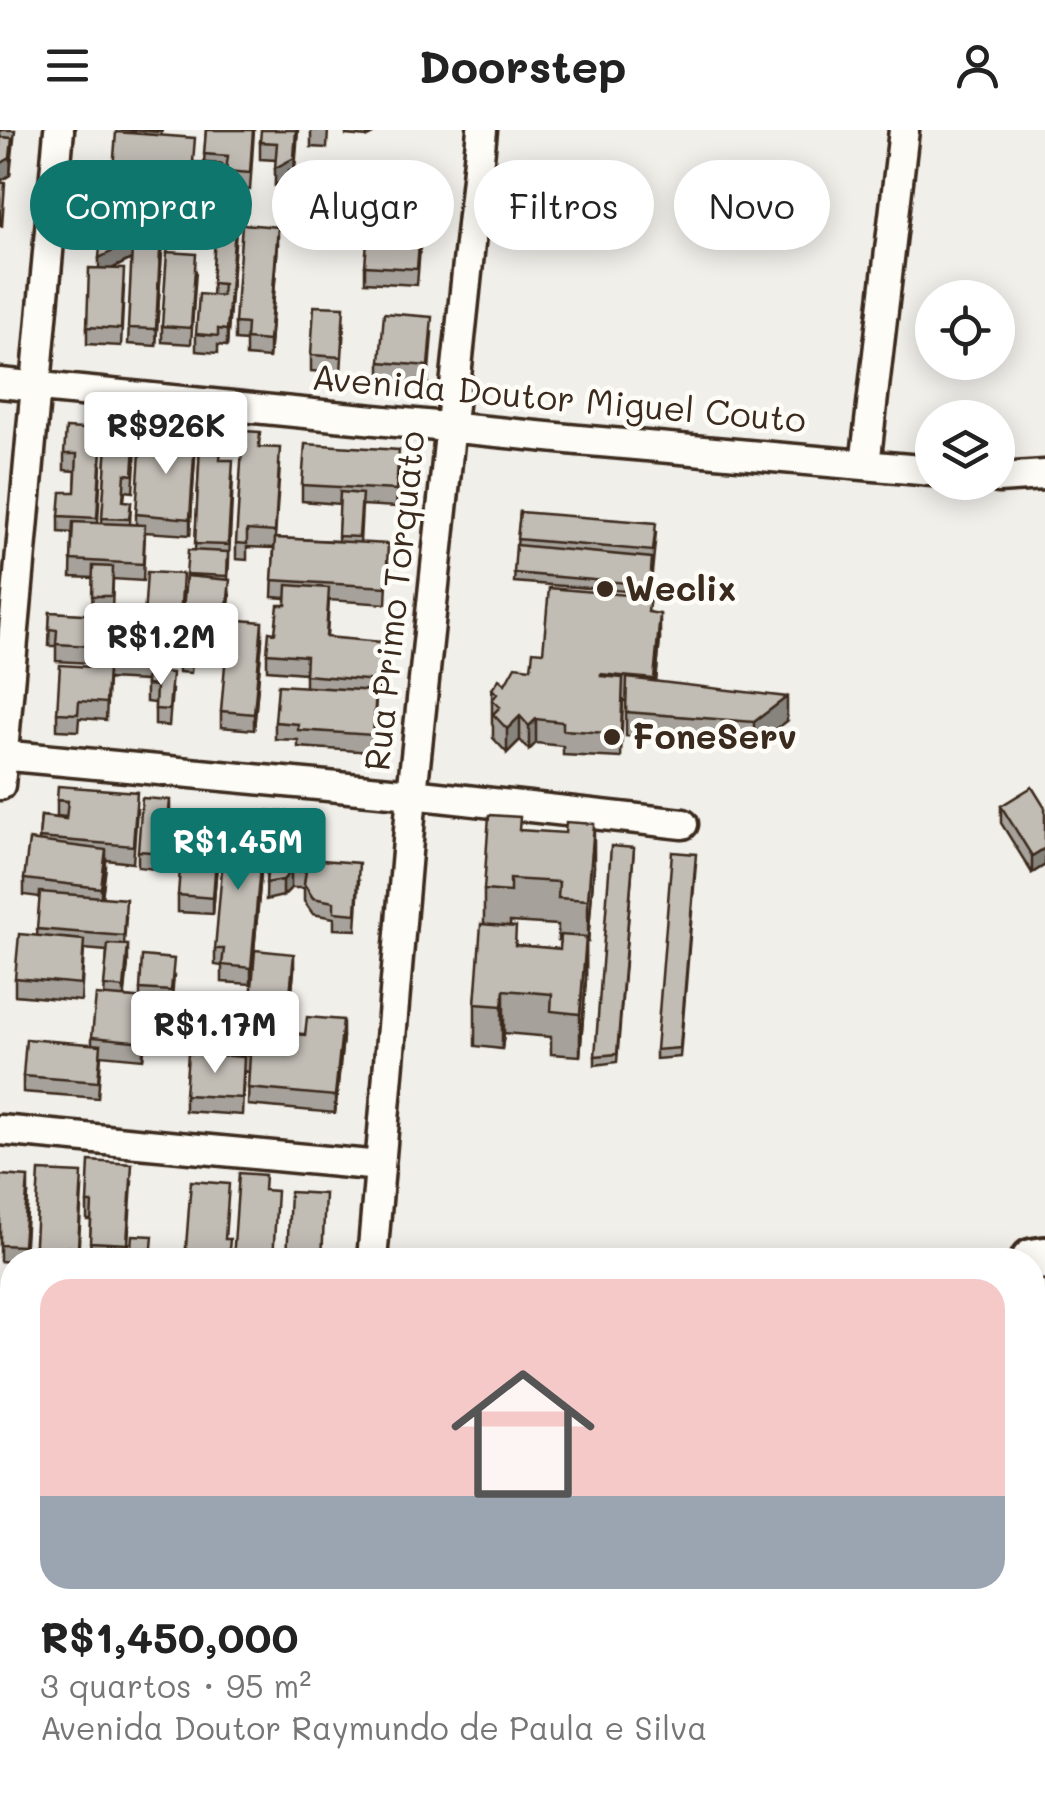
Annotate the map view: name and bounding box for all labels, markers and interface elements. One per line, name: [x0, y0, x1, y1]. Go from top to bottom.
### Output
text: Doorstep: [418, 36, 627, 94]
icon: menu: [40, 38, 95, 93]
icon: person: [950, 38, 1005, 93]
chip: Comprar: [30, 160, 252, 250]
chip: Alugar: [272, 160, 454, 250]
chip: Filtros: [474, 160, 654, 250]
chip: Novo: [674, 160, 830, 250]
map controls: [915, 280, 1015, 500]
button: locate: [915, 280, 1015, 380]
street label: Avenida Doutor Miguel Couto: [310, 352, 808, 442]
pin: R$926K: [85, 392, 247, 477]
button: layers: [915, 400, 1015, 500]
text: R$926K: [106, 403, 226, 445]
street label: Rua Primo Torquato: [352, 429, 434, 773]
place label: Weclix: [625, 564, 736, 610]
marker: Weclix: [594, 578, 616, 600]
pin: R$1.2M: [80, 603, 242, 688]
text: R$1.2M: [106, 614, 216, 656]
place label: FoneServ: [632, 712, 797, 758]
marker: FoneServ: [601, 726, 623, 748]
pin: R$1.45M: [146, 808, 330, 893]
text: R$1.45M: [173, 819, 303, 861]
pin: R$1.17M: [123, 991, 307, 1076]
text: R$1.17M: [153, 1002, 277, 1044]
icon: home: [433, 1344, 613, 1524]
text: R$1,450,000: [40, 1609, 299, 1664]
text: 3 quartos · 95 m²: [40, 1664, 311, 1706]
text: Avenida Doutor Raymundo de Paula e Silva: [40, 1706, 707, 1748]

